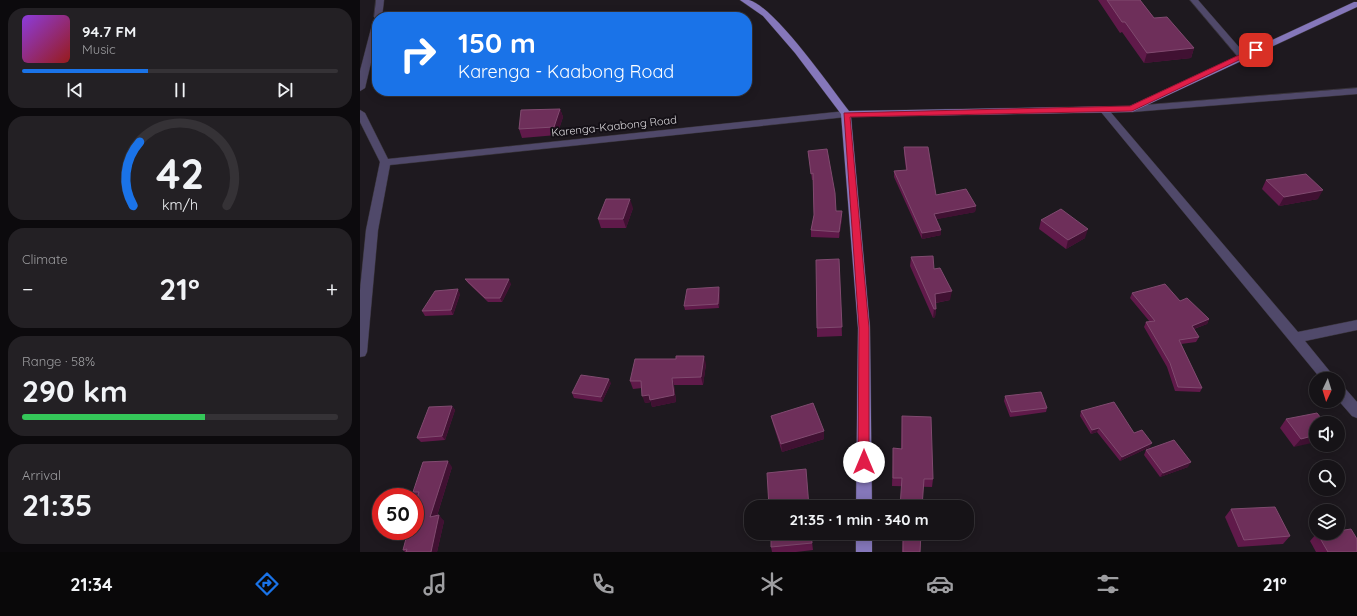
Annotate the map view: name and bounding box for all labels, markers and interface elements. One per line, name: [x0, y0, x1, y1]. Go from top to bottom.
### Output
text: 94.7 FM: [82, 22, 136, 41]
text: 150 m: [458, 25, 536, 60]
icon: right: [392, 28, 444, 80]
pin: [1239, 33, 1273, 67]
icon: arrive: [1245, 39, 1267, 61]
text: Music: [82, 41, 116, 57]
text: Karenga - Kaabong Road: [458, 60, 674, 83]
icon: previous: [64, 79, 86, 101]
icon: pause: [169, 79, 191, 101]
icon: next: [274, 79, 296, 101]
street label: Karenga-Kaabong Road: [551, 112, 677, 140]
text: 42: [156, 147, 204, 199]
text: km/h: [162, 196, 198, 214]
text: Climate: [22, 251, 68, 267]
text: 21°: [159, 270, 200, 308]
text: −: [22, 275, 33, 303]
text: +: [326, 275, 338, 303]
text: Range · 58%: [22, 353, 95, 369]
text: 290 km: [22, 372, 128, 410]
north arrow: [1309, 372, 1345, 408]
map controls: [1309, 372, 1345, 540]
button: sound: [1309, 416, 1345, 452]
position arrow: [843, 441, 885, 483]
button: search: [1309, 460, 1345, 496]
text: Arrival: [22, 467, 61, 483]
text: 21:35: [22, 486, 92, 524]
speed limit sign: 50: [372, 488, 424, 540]
button: layers: [1309, 504, 1345, 540]
text: 21:35 · 1 min · 340 m: [789, 510, 929, 529]
icon: directions: [253, 570, 281, 598]
icon: music: [421, 570, 449, 598]
icon: phone: [589, 570, 617, 598]
icon: climate: [758, 570, 786, 598]
icon: car: [926, 570, 954, 598]
icon: filters: [1094, 570, 1122, 598]
text: 21:34: [70, 573, 113, 596]
text: 21°: [1263, 573, 1287, 596]

